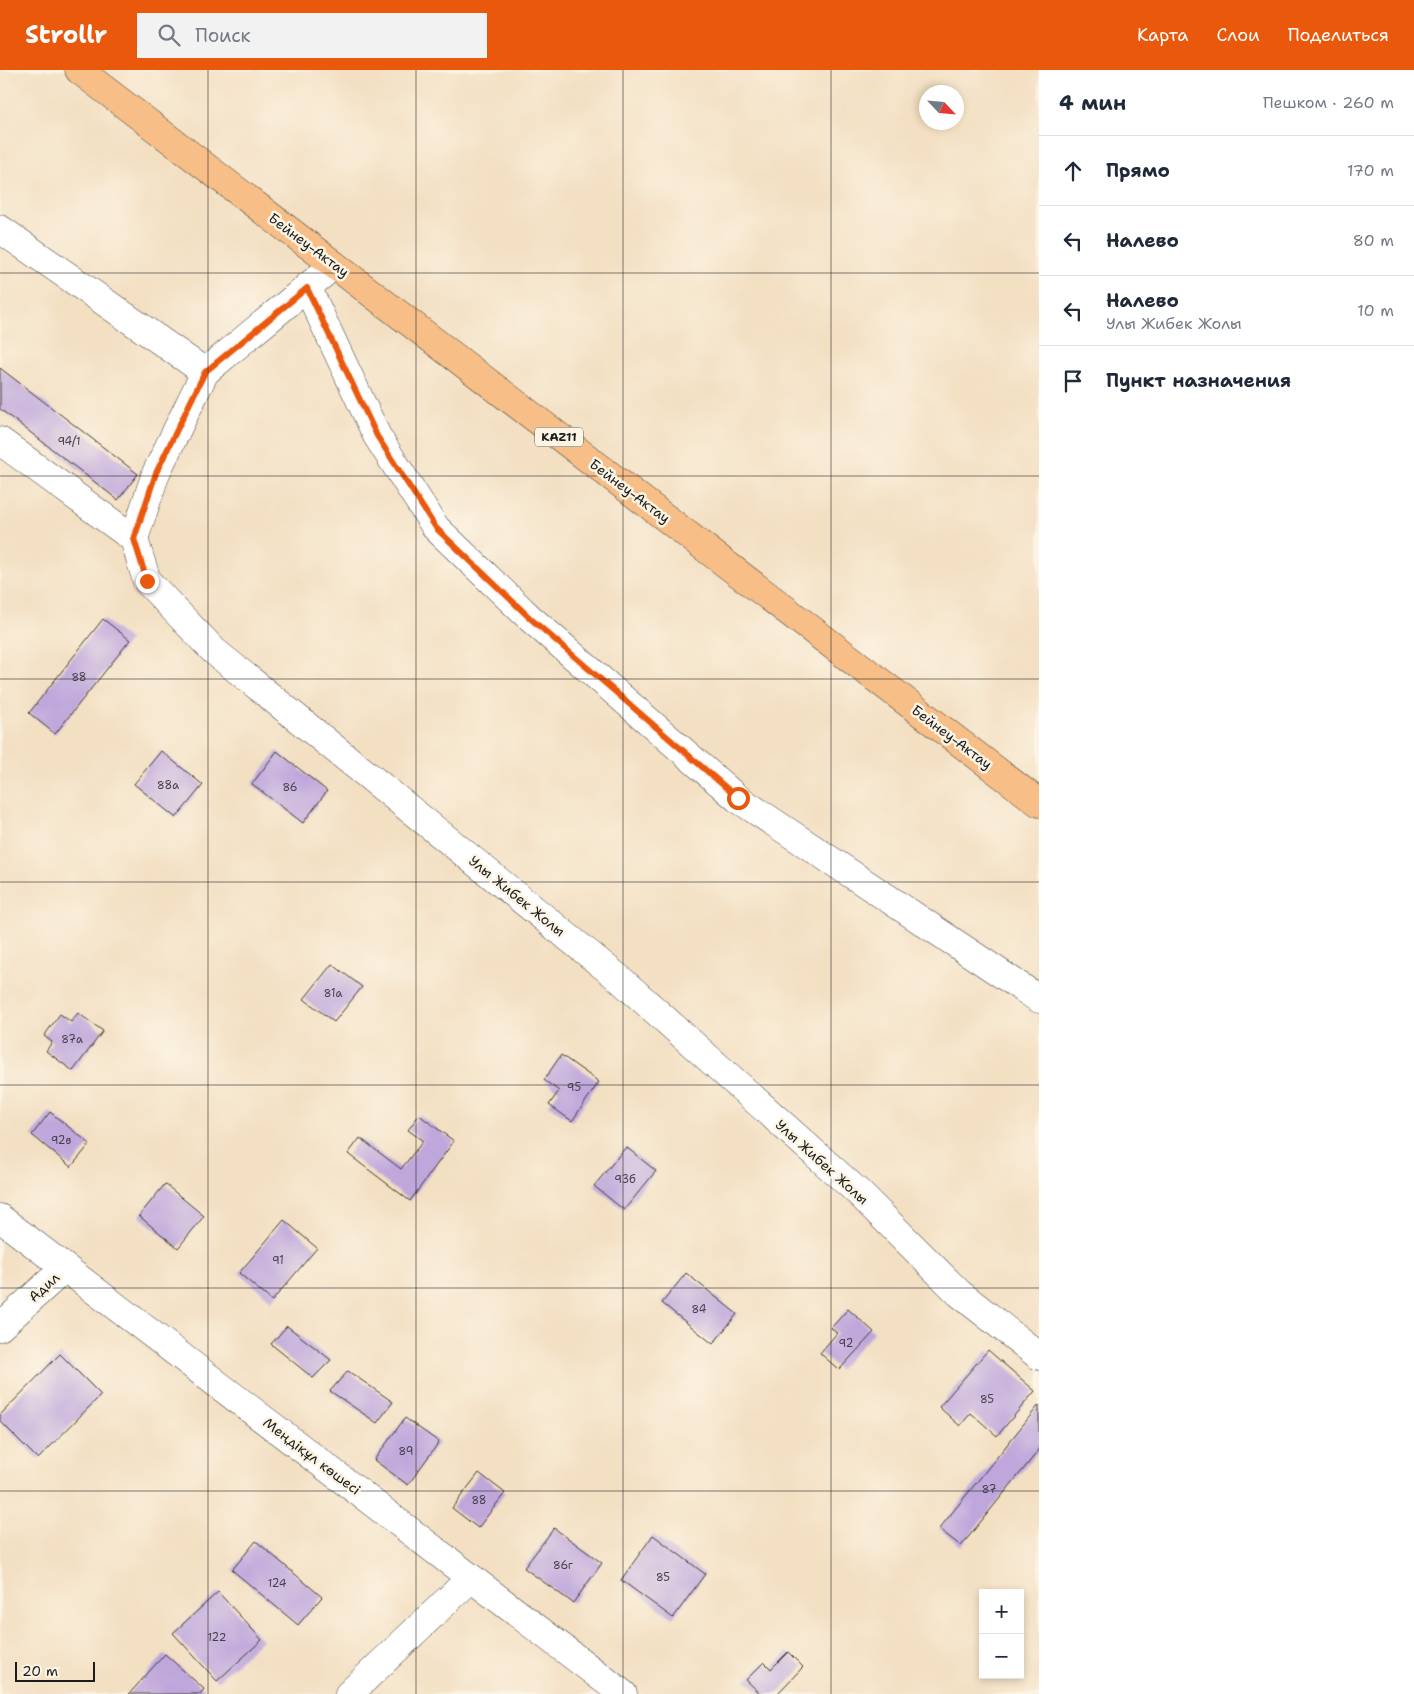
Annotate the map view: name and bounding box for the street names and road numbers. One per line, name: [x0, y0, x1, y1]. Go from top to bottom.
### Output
street label: Бейнеу-Актау: [265, 209, 353, 281]
road number: KAZ11: [535, 428, 583, 447]
street label: Бейнеу-Актау: [586, 455, 674, 527]
street label: Бейнеу-Актау: [908, 701, 996, 773]
street label: Улы Жибек Жолы: [465, 852, 569, 940]
street label: Улы Жибек Жолы: [772, 1116, 872, 1208]
street label: Адил: [25, 1268, 63, 1306]
street label: Меңдіқұл көшесі: [260, 1413, 364, 1499]

